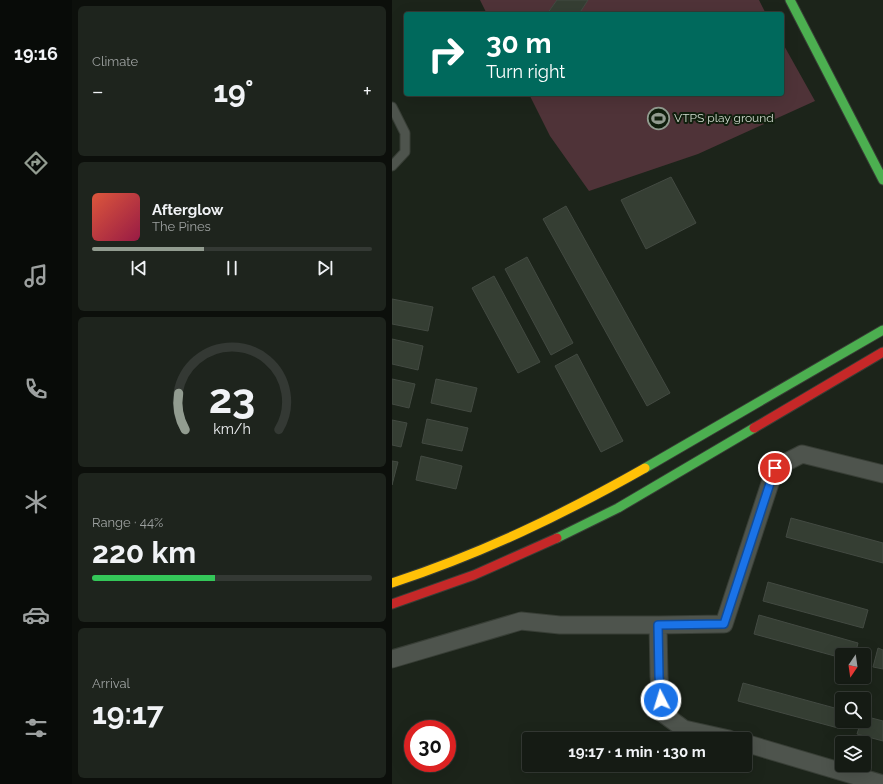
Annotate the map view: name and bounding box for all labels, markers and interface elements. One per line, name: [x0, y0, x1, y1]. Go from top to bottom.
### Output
text: 30 m: [486, 27, 552, 60]
icon: right: [420, 28, 472, 80]
text: 19:16: [14, 43, 58, 64]
text: Climate: [92, 54, 138, 69]
text: Turn right: [486, 61, 565, 82]
text: 19°: [213, 74, 253, 109]
text: −: [92, 78, 104, 104]
text: +: [363, 78, 372, 104]
sports icon: VTPS play ground: [646, 105, 672, 131]
place label: VTPS play ground: [674, 111, 774, 125]
icon: directions: [22, 149, 50, 177]
text: Afterglow: [152, 201, 223, 219]
text: The Pines: [152, 219, 211, 234]
icon: previous: [128, 257, 150, 279]
icon: pause: [221, 257, 243, 279]
icon: next: [314, 257, 336, 279]
icon: music: [22, 262, 50, 290]
text: 23: [209, 374, 255, 423]
icon: phone: [22, 375, 50, 403]
text: km/h: [213, 421, 251, 437]
pin: [758, 451, 792, 485]
icon: arrive: [764, 457, 786, 479]
icon: climate: [22, 488, 50, 516]
text: Range · 44%: [92, 515, 163, 530]
text: 220 km: [92, 535, 196, 570]
icon: car: [22, 601, 50, 629]
north arrow: [835, 648, 871, 684]
map controls: [835, 648, 871, 772]
text: Arrival: [92, 676, 130, 691]
position arrow: [640, 679, 682, 721]
button: search: [835, 692, 871, 728]
text: 19:17: [92, 696, 164, 731]
icon: filters: [22, 714, 50, 742]
speed limit sign: 30: [404, 720, 456, 772]
button: layers: [835, 736, 871, 772]
text: 19:17 · 1 min · 130 m: [568, 743, 706, 761]

